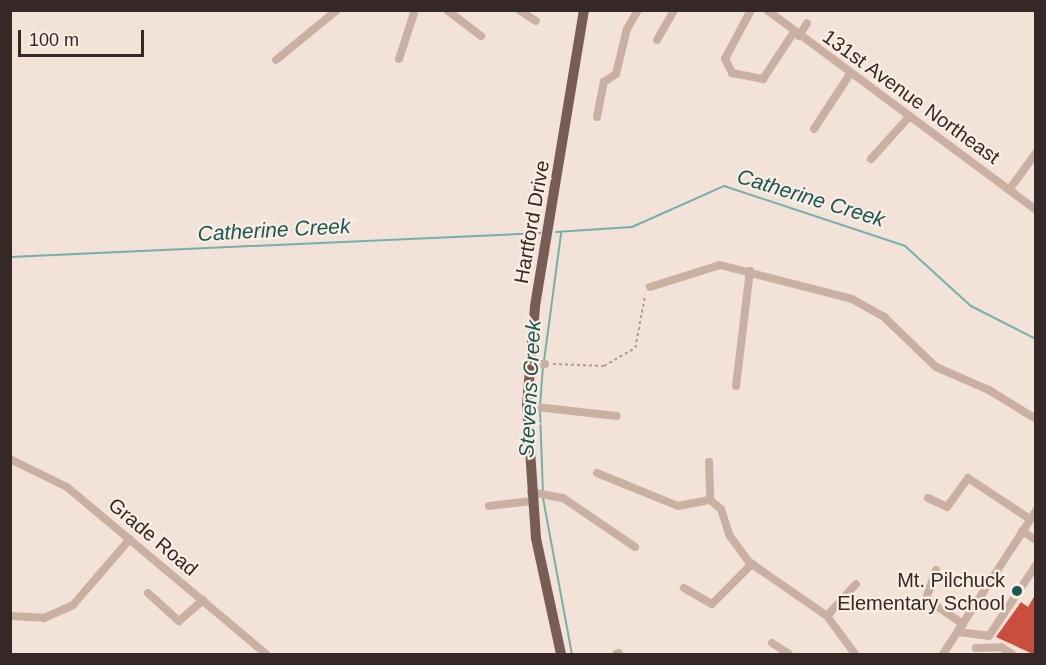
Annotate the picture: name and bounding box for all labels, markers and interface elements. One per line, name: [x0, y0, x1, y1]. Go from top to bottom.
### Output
scale bar: [21, 18, 147, 56]
street label: 131st Avenue Northeast: [817, 24, 1005, 170]
text: 100 m: [29, 30, 79, 50]
street label: Hartford Drive: [509, 159, 555, 285]
water label: Catherine Creek: [734, 164, 888, 232]
water label: Catherine Creek: [197, 213, 351, 247]
water label: Stevens Creek: [514, 320, 546, 458]
street label: Grade Road: [104, 493, 202, 581]
place label: Mt. Pilchuck Elementary School: [837, 568, 1005, 615]
marker: Mt. Pilchuck Elementary School: [1010, 584, 1024, 598]

